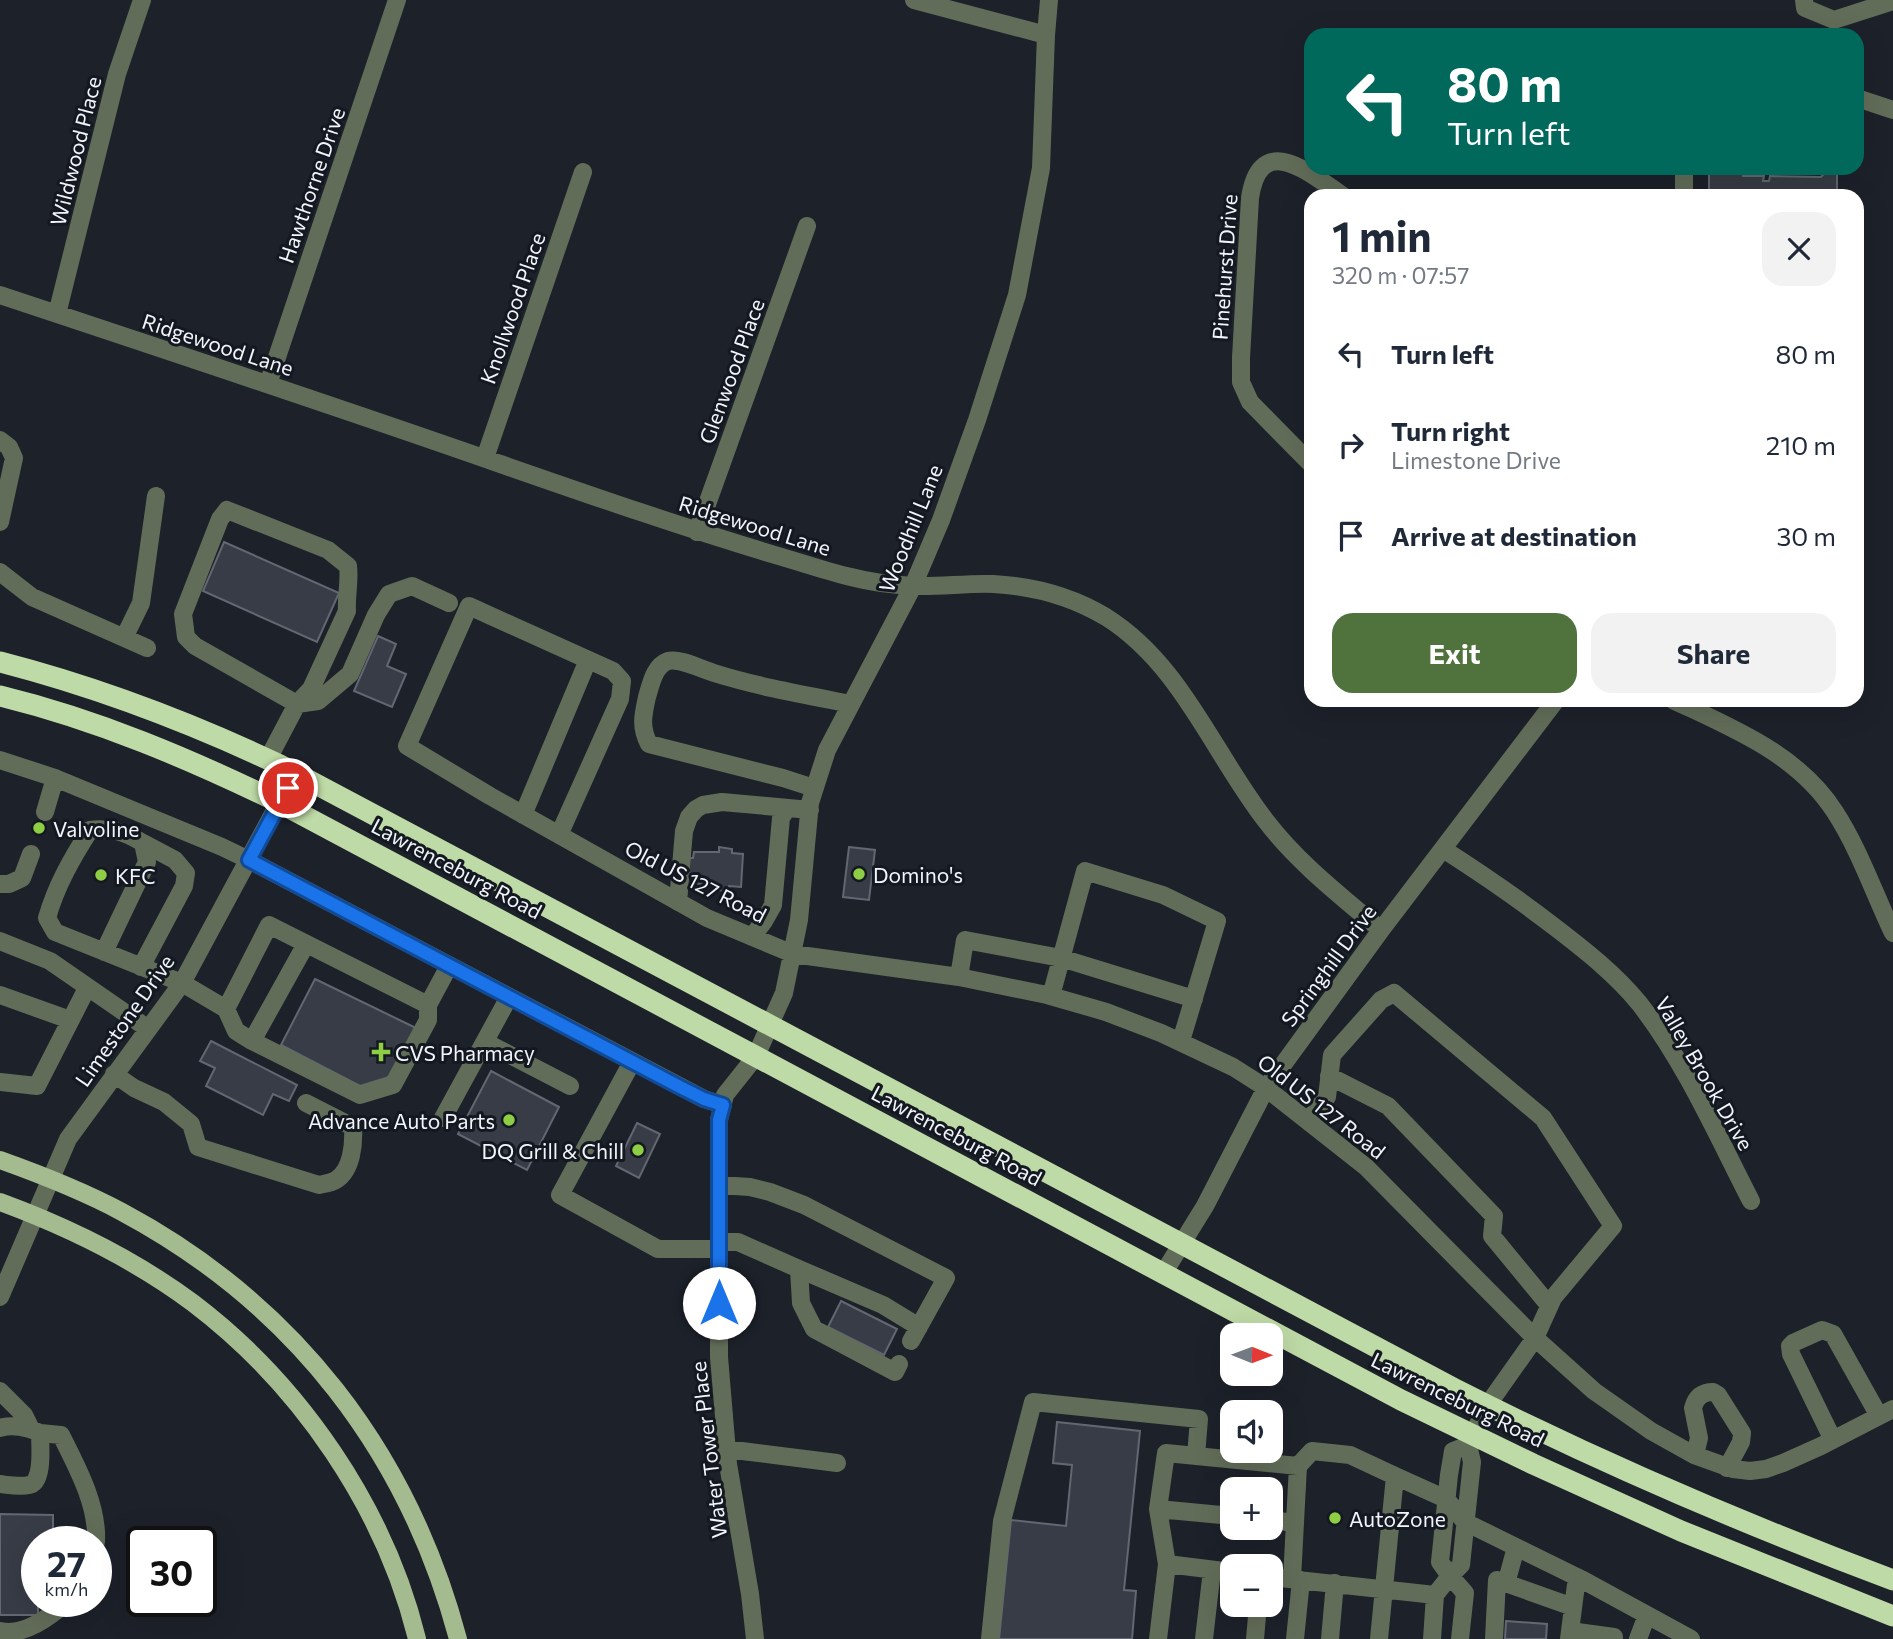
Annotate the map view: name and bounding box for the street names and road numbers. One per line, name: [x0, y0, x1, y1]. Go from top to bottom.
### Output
street label: Wildwood Place: [44, 74, 106, 228]
street label: Hawthorne Drive: [273, 104, 349, 266]
street label: Pinehurst Drive: [1206, 193, 1242, 341]
street label: Knollwood Place: [474, 229, 550, 387]
street label: Glenwood Place: [693, 295, 769, 447]
street label: Ridgewood Lane: [139, 308, 297, 380]
street label: Woodhill Lane: [873, 461, 947, 595]
street label: Ridgewood Lane: [676, 490, 834, 560]
street label: Lawrenceburg Road: [368, 813, 546, 923]
street label: Old US 127 Road: [621, 835, 771, 927]
street label: Springhill Drive: [1275, 899, 1381, 1031]
street label: Limestone Drive: [69, 949, 179, 1091]
street label: Valley Brook Drive: [1651, 992, 1759, 1154]
street label: Old US 127 Road: [1253, 1048, 1391, 1164]
street label: Lawrenceburg Road: [868, 1080, 1046, 1190]
street label: Lawrenceburg Road: [1368, 1346, 1548, 1452]
street label: Water Tower Place: [685, 1360, 731, 1540]

